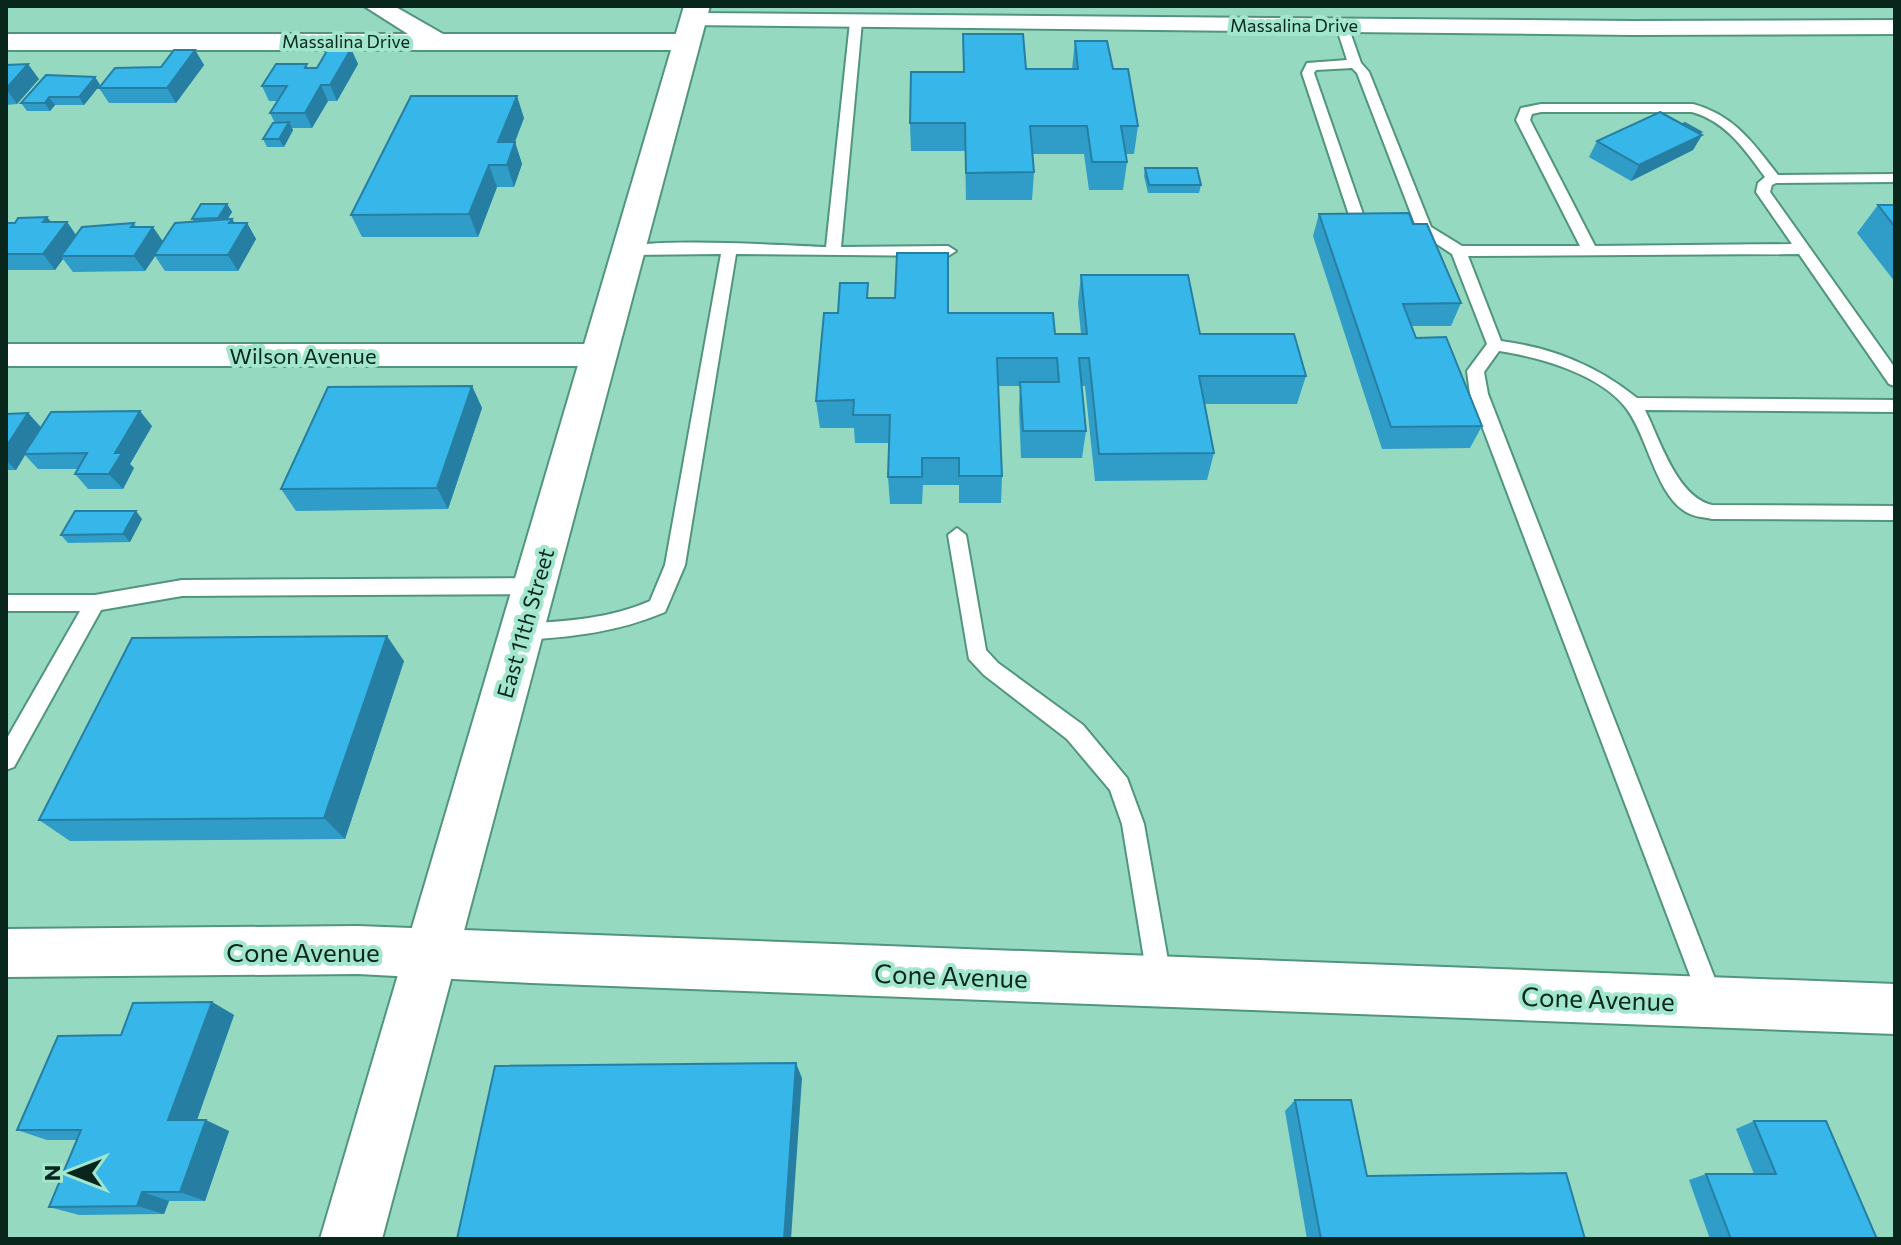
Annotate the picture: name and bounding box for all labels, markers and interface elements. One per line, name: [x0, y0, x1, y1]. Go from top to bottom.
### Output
street label: Massalina Drive: [1230, 14, 1358, 36]
street label: Massalina Drive: [282, 30, 410, 52]
street label: Wilson Avenue: [230, 342, 377, 369]
street label: East 11th Street: [491, 545, 559, 701]
street label: Cone Avenue: [226, 936, 380, 967]
street label: Cone Avenue: [874, 957, 1028, 993]
street label: Cone Avenue: [1521, 980, 1675, 1016]
north arrow: [32, 1133, 112, 1213]
text: N: [38, 1165, 65, 1181]

